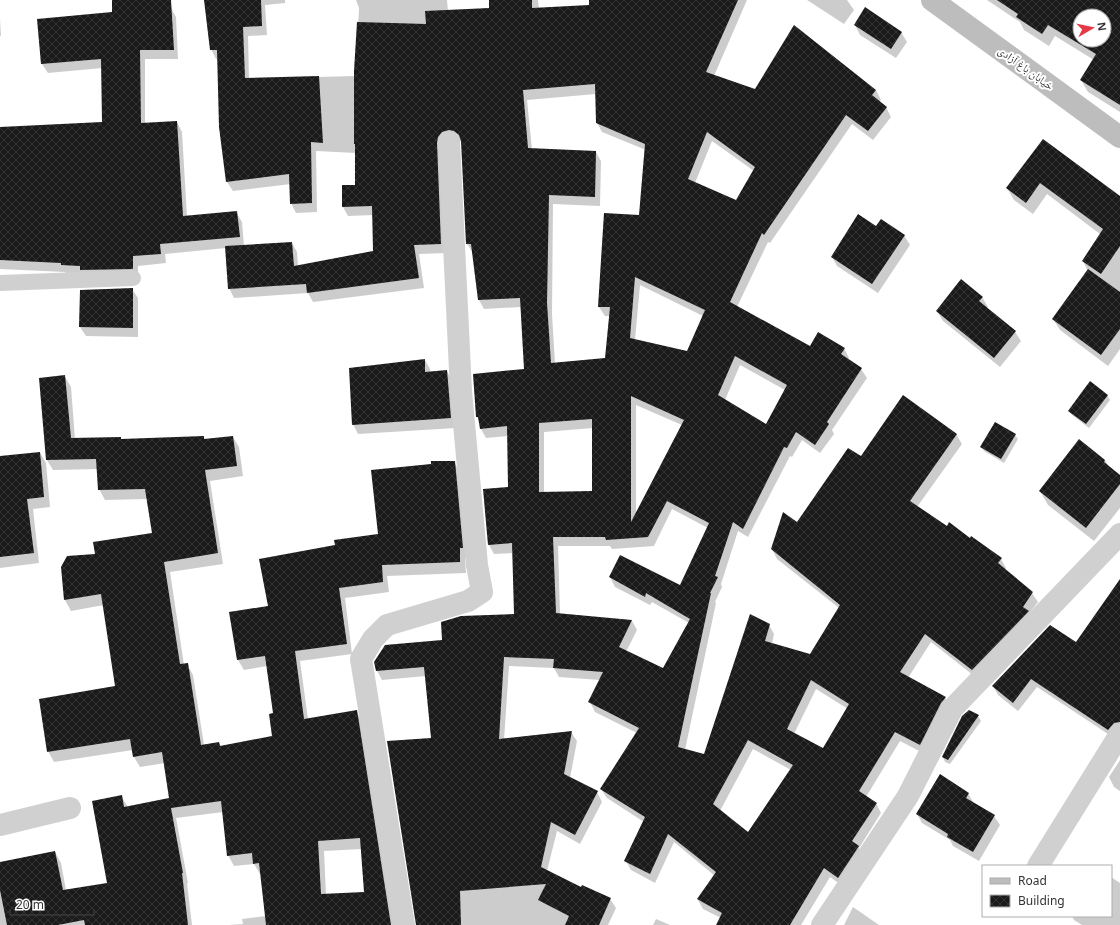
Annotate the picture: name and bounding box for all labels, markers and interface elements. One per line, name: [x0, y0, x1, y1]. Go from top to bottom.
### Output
north arrow: [1072, 8, 1112, 48]
text: N: [1094, 21, 1110, 32]
street label: خیابان باغ آزادی: [996, 42, 1057, 93]
legend: [982, 865, 1112, 917]
text: Road: [1018, 872, 1047, 889]
scale bar: [10, 891, 94, 917]
text: Building: [1018, 892, 1065, 909]
text: 20 m: [16, 896, 44, 913]

